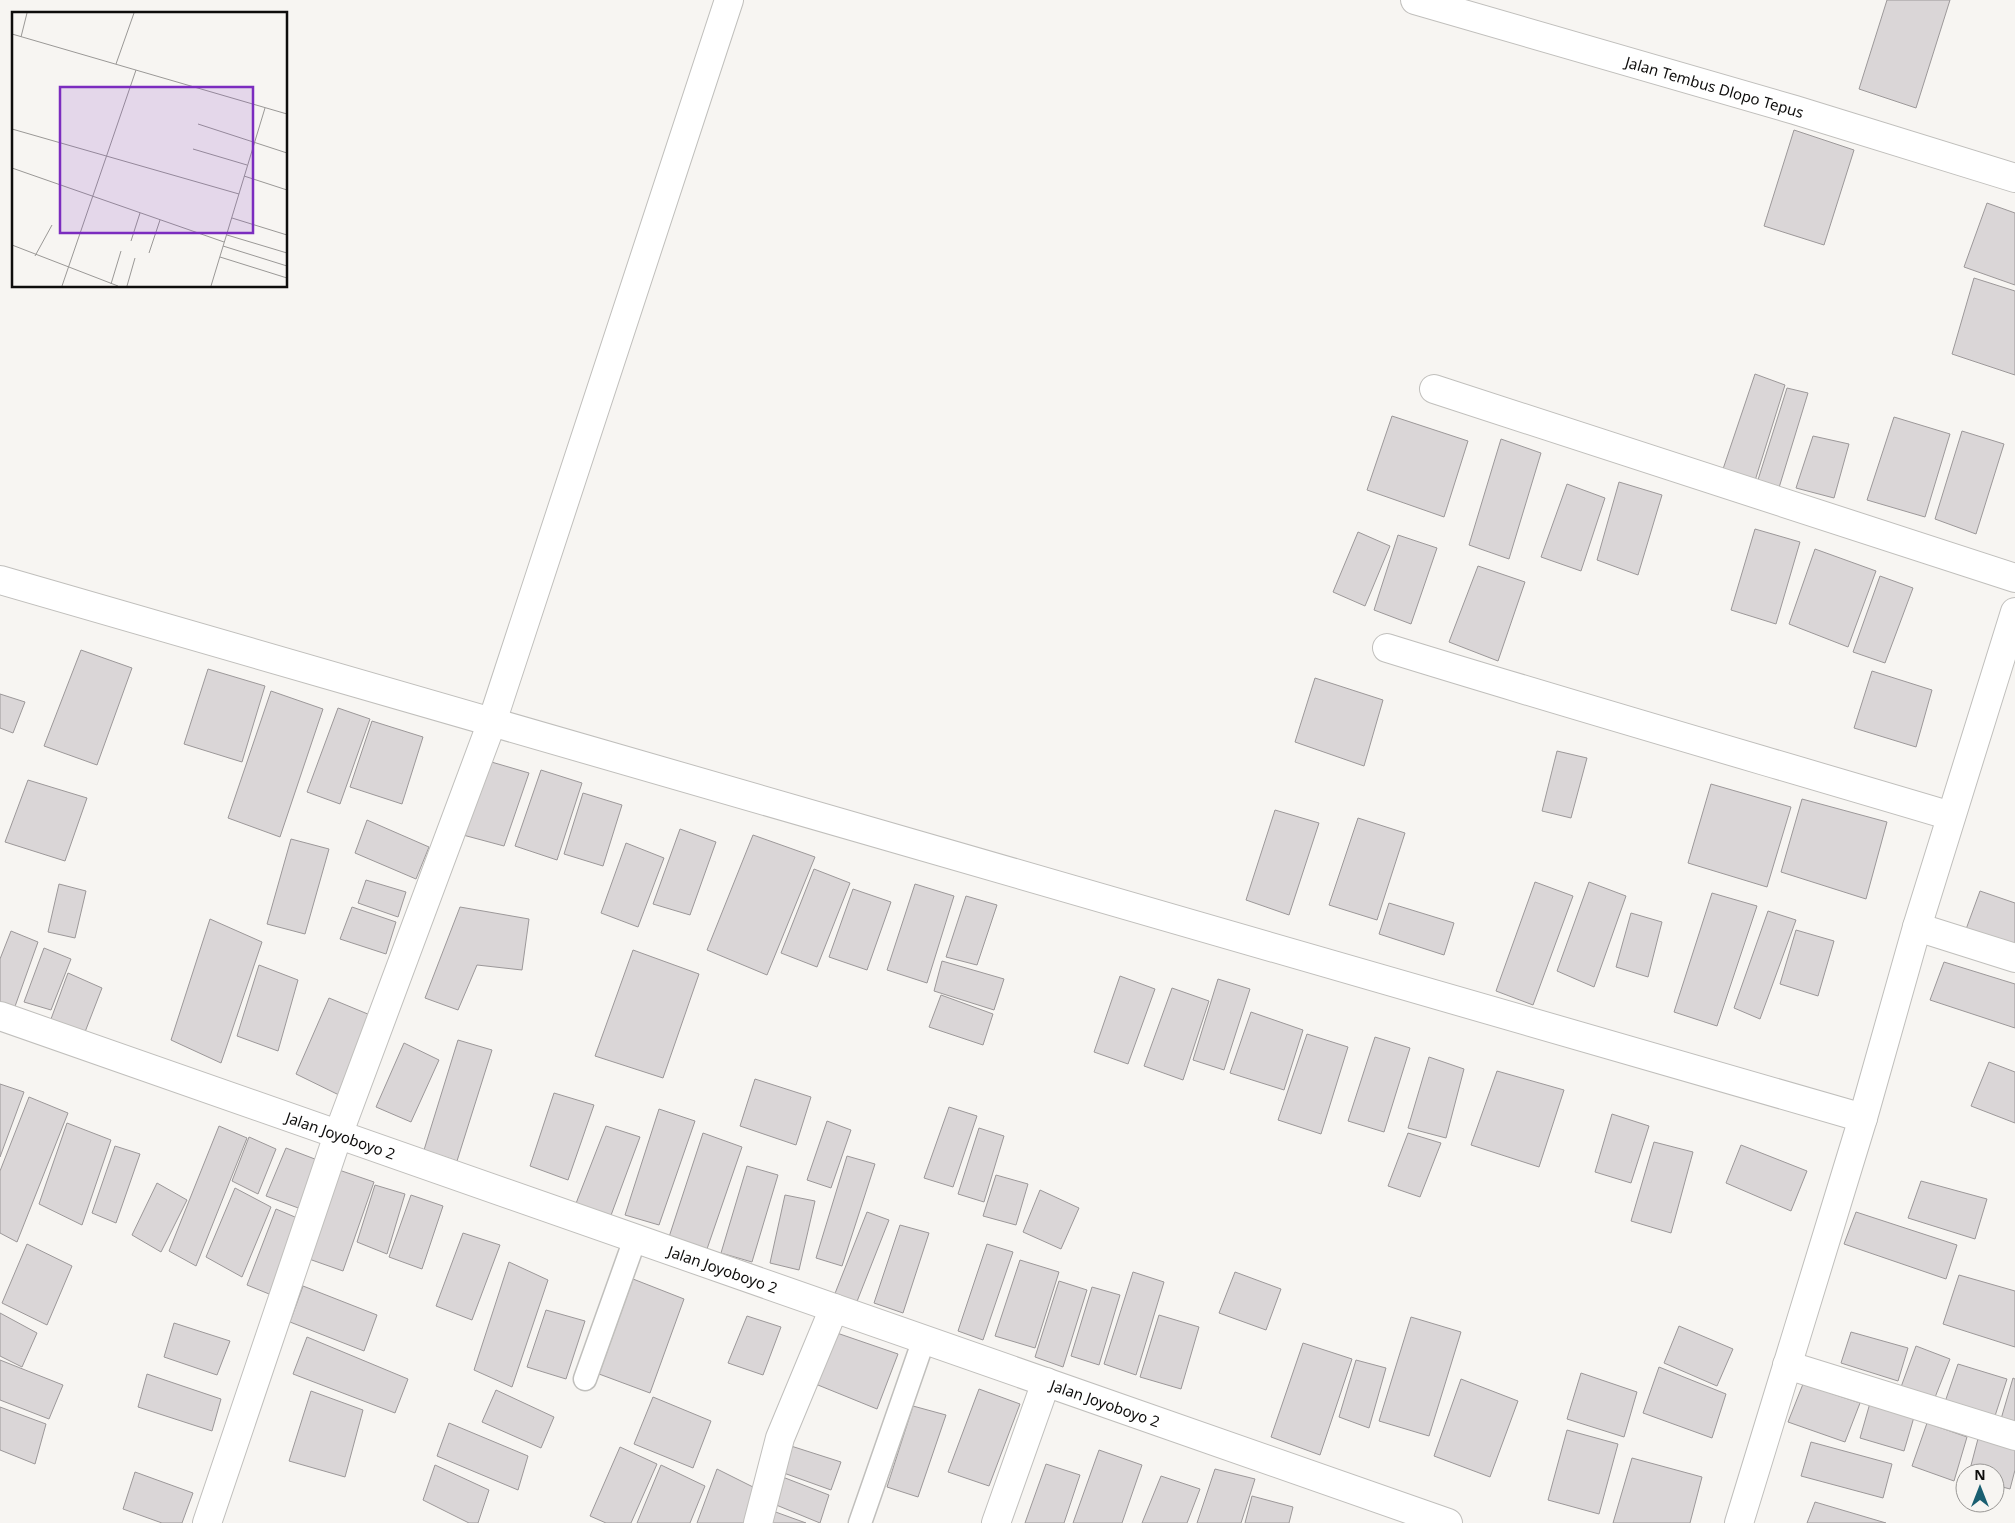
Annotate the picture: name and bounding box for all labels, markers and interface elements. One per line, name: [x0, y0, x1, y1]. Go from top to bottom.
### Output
inset map: [12, 12, 288, 288]
street label: Jalan Tembus Dlopo Tepus: [1621, 51, 1806, 122]
street label: Jalan Joyoboyo 2: [281, 1106, 398, 1164]
street label: Jalan Joyoboyo 2: [664, 1240, 780, 1298]
street label: Jalan Joyoboyo 2: [1046, 1374, 1163, 1431]
north arrow: [1955, 1463, 2005, 1513]
text: N: [1974, 1465, 1986, 1484]

